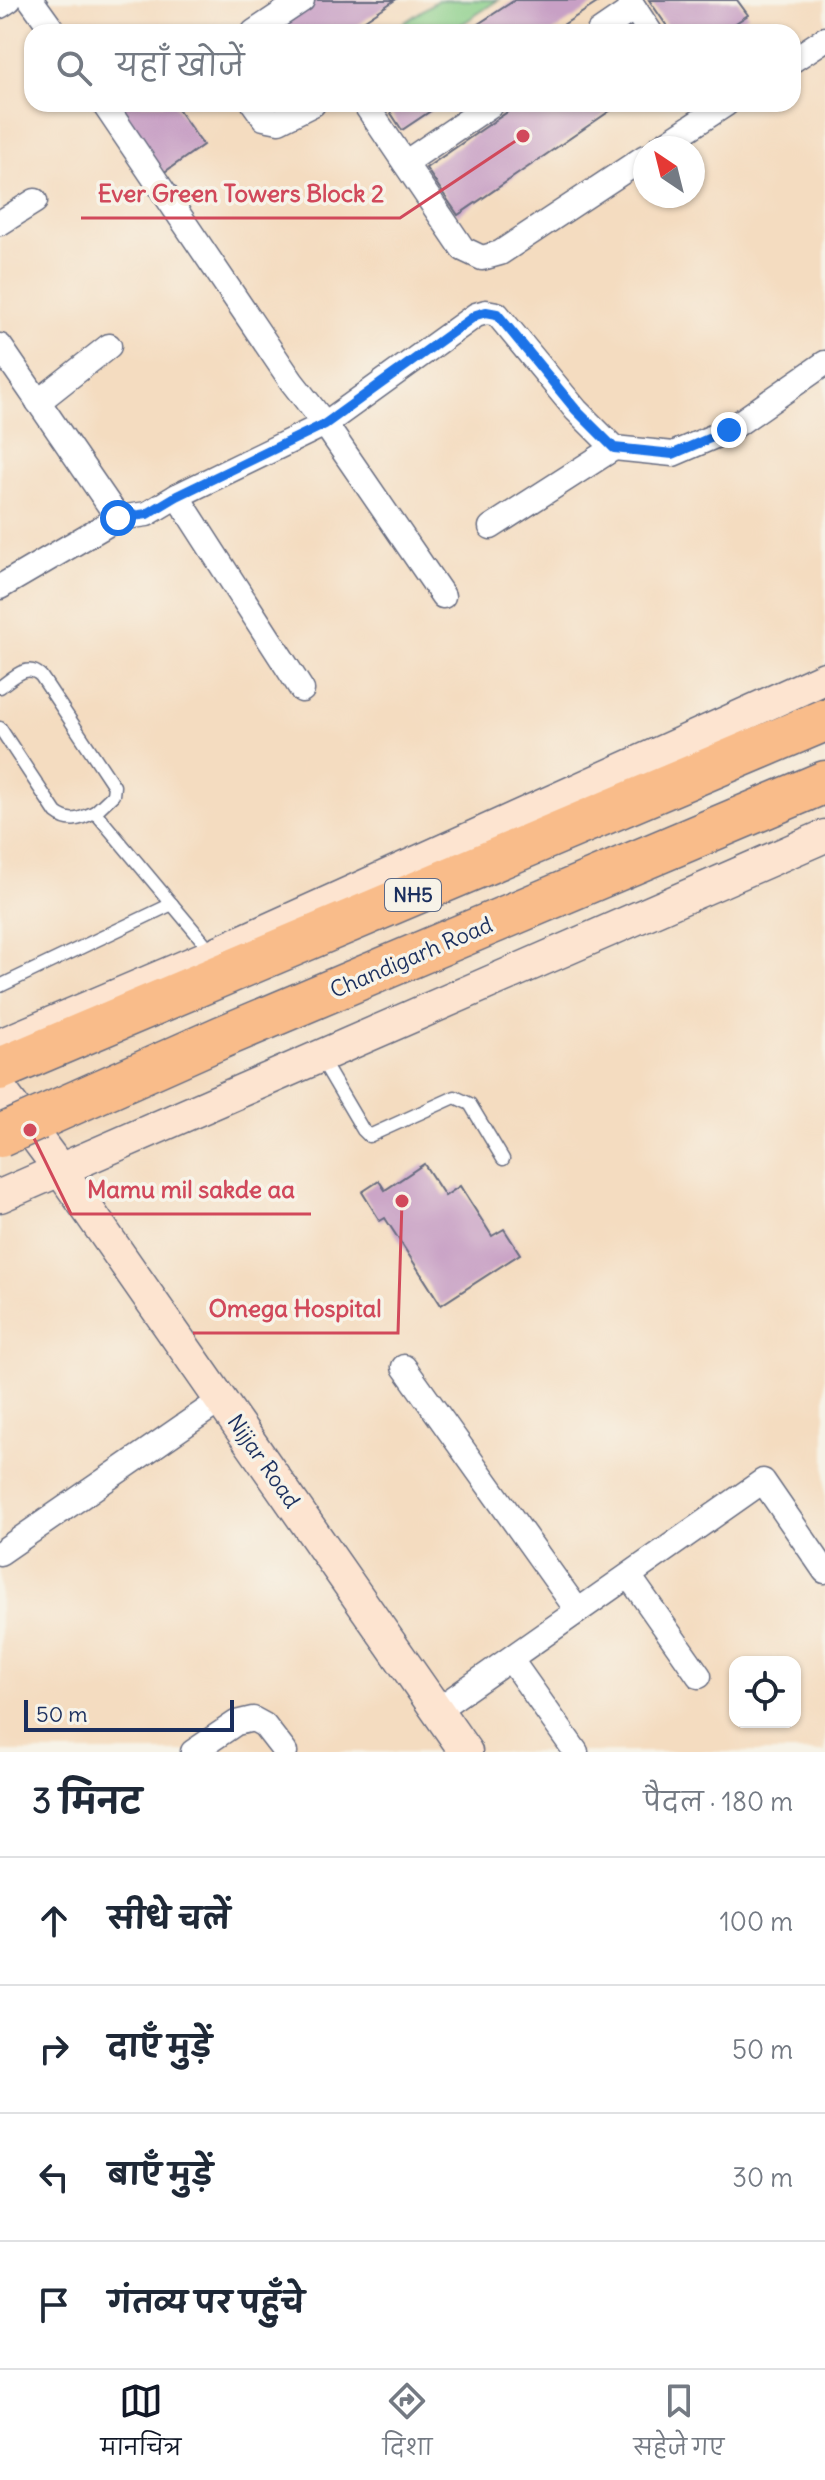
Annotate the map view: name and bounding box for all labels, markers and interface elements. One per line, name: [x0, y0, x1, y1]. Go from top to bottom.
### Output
search box: [24, 24, 801, 112]
icon: search: [52, 46, 96, 90]
text: यहाँ खोजें: [116, 46, 244, 84]
north arrow: [633, 136, 705, 208]
callout: Ever Green Towers Block 2: [81, 170, 400, 218]
text: Ever Green Towers Block 2: [98, 178, 384, 208]
route end: [711, 412, 747, 448]
route start: [100, 500, 136, 536]
road number: NH5: [385, 879, 441, 911]
street label: Chandigarh Road: [326, 910, 496, 1004]
callout: Mamu mil sakde aa: [71, 1166, 311, 1214]
text: Mamu mil sakde aa: [87, 1174, 295, 1204]
callout: Omega Hospital: [193, 1285, 398, 1333]
text: Omega Hospital: [208, 1293, 382, 1323]
street label: Nijjar Road: [222, 1409, 307, 1513]
map controls: [729, 1656, 801, 1728]
button: locate: [729, 1656, 801, 1728]
scale bar: [24, 1696, 234, 1732]
text: 50 m: [36, 1700, 88, 1728]
text: 3 मिनट: [32, 1779, 142, 1822]
text: पैदल · 180 m: [643, 1785, 793, 1818]
icon: ahead: [32, 1899, 76, 1943]
text: सीधे चलें: [108, 1899, 230, 1937]
text: 100 m: [719, 1905, 793, 1938]
icon: right: [32, 2027, 76, 2071]
text: दाएँ मुड़ें: [108, 2027, 212, 2065]
text: 50 m: [732, 2033, 793, 2066]
icon: left: [32, 2155, 76, 2199]
text: बाएँ मुड़ें: [108, 2155, 213, 2193]
text: 30 m: [732, 2161, 793, 2194]
icon: arrive: [32, 2283, 76, 2327]
text: गंतव्य पर पहुँचे: [108, 2283, 305, 2321]
tab: मानचित्र: [101, 2379, 181, 2472]
tab: दिशा: [382, 2379, 432, 2472]
tab: सहेजे गए: [633, 2379, 724, 2472]

